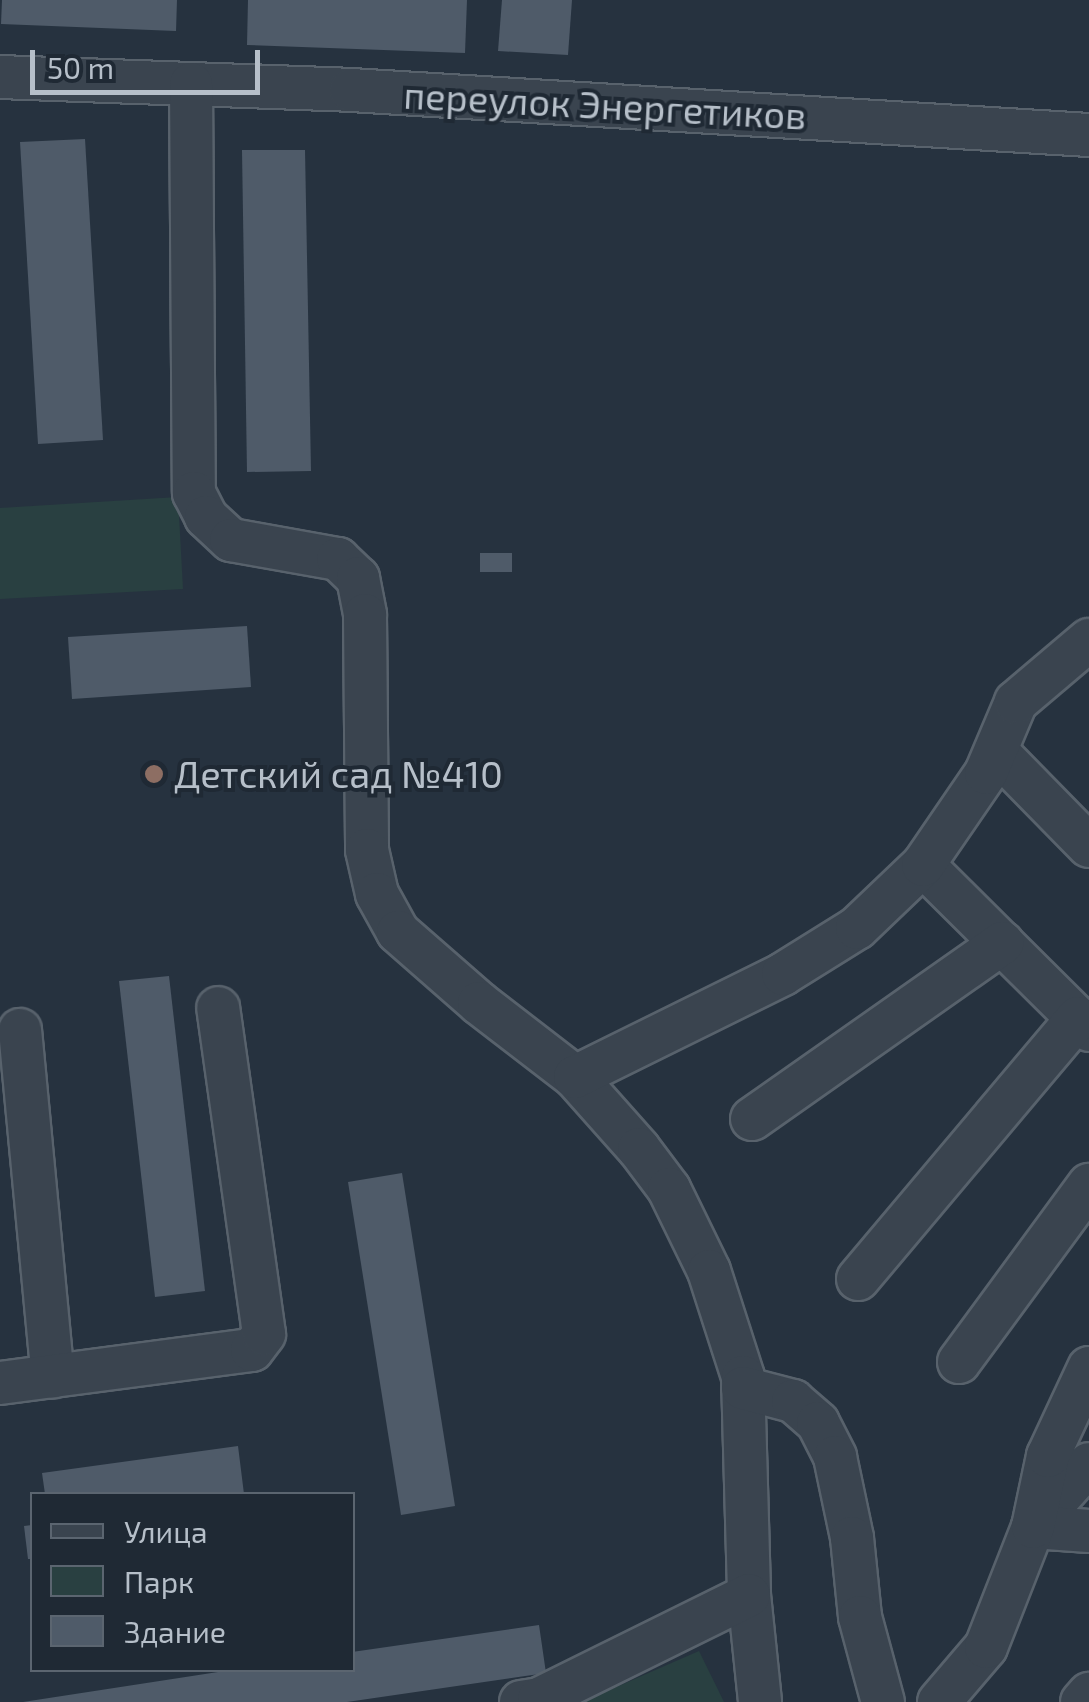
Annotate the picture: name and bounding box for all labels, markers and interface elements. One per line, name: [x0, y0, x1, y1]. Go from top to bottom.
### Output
scale bar: [35, 30, 265, 92]
text: 50 m: [47, 49, 114, 85]
street label: переулок Энергетиков: [402, 72, 808, 138]
place label: Детский сад №410: [174, 751, 503, 797]
marker: Детский сад №410: [143, 763, 165, 785]
legend: [30, 1492, 355, 1672]
text: Улица: [124, 1513, 208, 1549]
text: Парк: [124, 1563, 194, 1599]
text: Здание: [124, 1613, 226, 1649]

